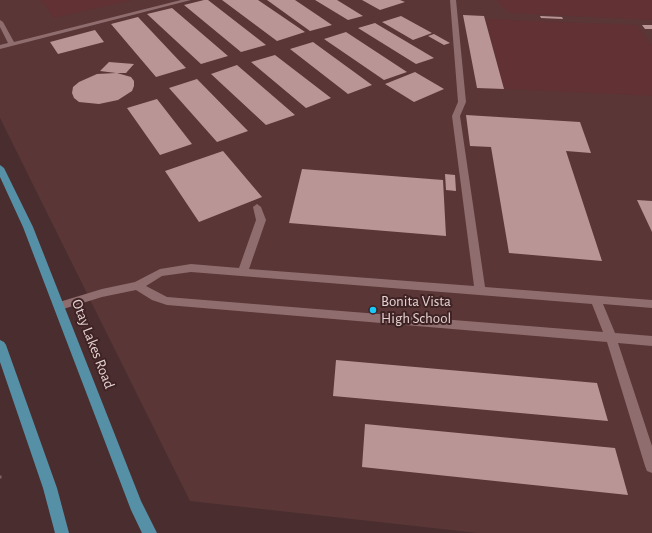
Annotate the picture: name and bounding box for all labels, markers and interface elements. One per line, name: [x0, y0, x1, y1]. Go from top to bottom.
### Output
place label: Bonita Vista High School: [381, 292, 451, 327]
street label: Otay Lakes Road: [68, 297, 118, 391]
marker: Bonita Vista High School: [368, 305, 378, 315]

